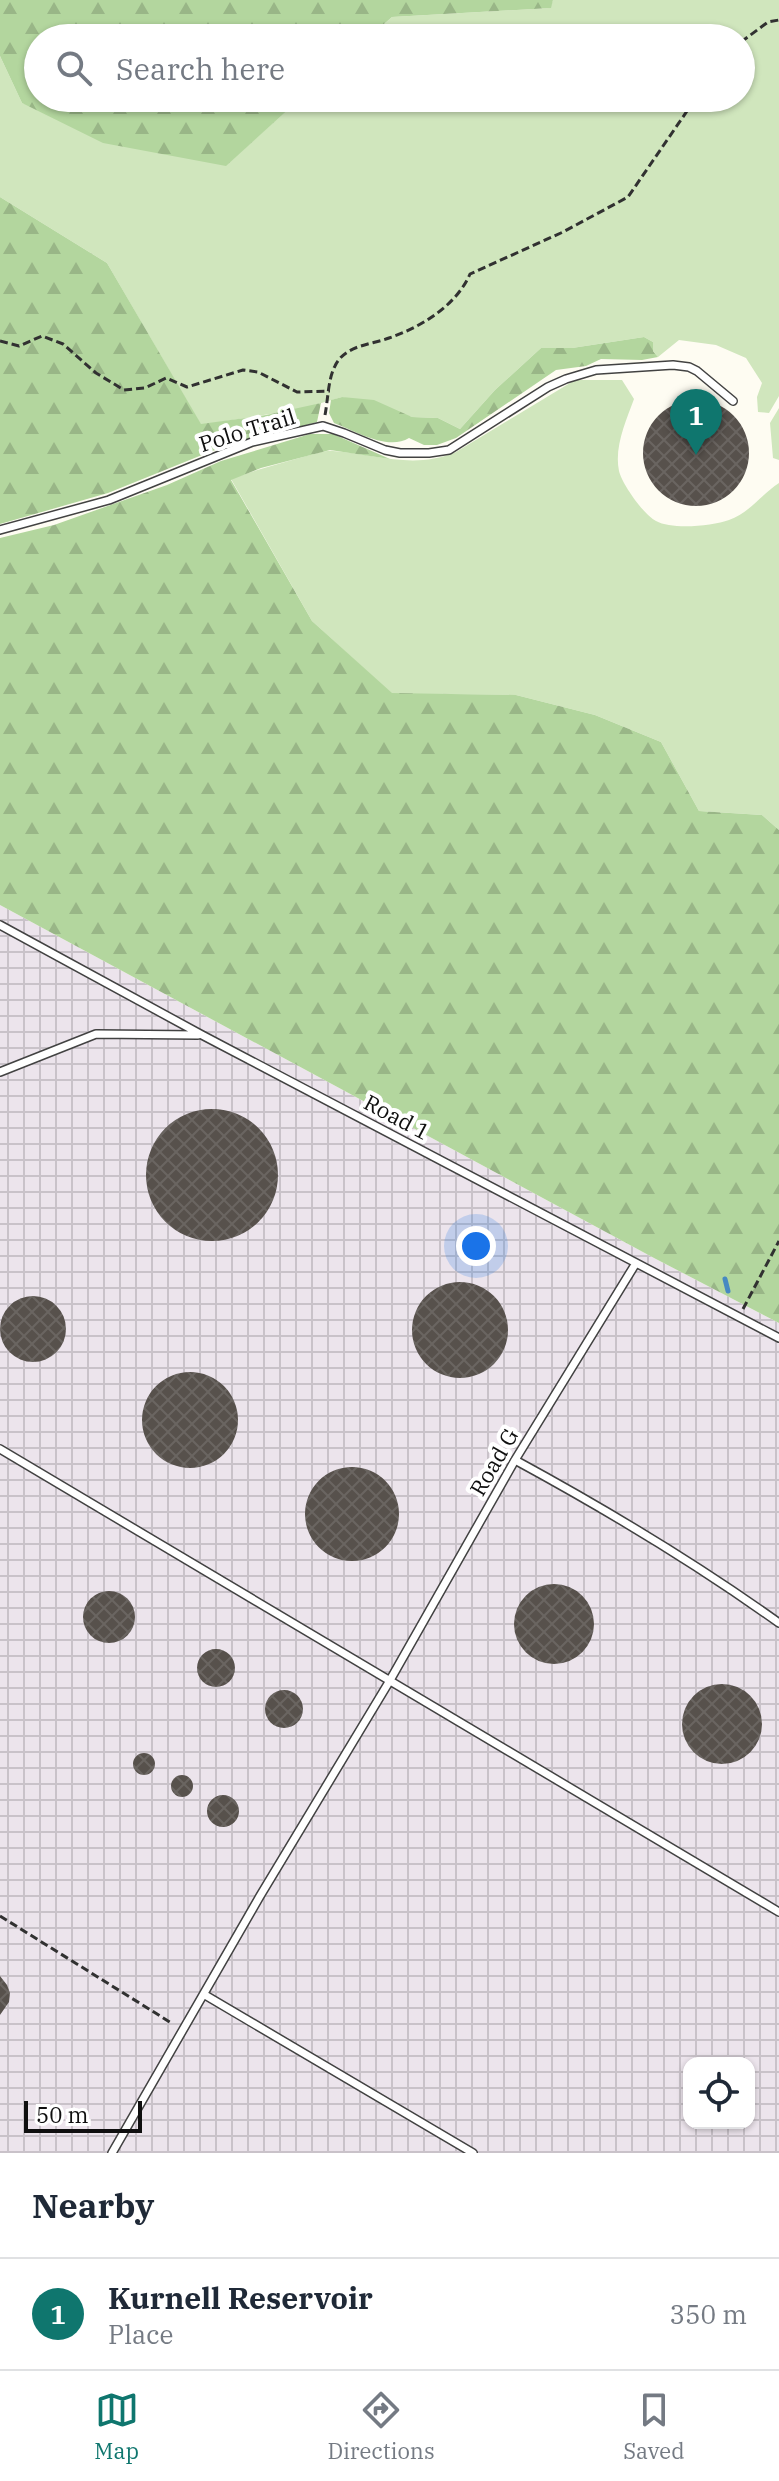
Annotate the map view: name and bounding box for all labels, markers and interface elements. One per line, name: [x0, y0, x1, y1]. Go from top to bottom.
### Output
search box: [24, 24, 755, 112]
icon: search: [52, 46, 96, 90]
text: Search here: [116, 49, 285, 88]
pin: 1: [670, 389, 722, 455]
street label: Polo Trail: [195, 401, 298, 458]
street label: Road 1: [359, 1087, 435, 1146]
your location: [456, 1226, 496, 1266]
street label: Road G: [463, 1423, 524, 1501]
map controls: [683, 2057, 755, 2129]
button: locate: [683, 2057, 755, 2129]
scale bar: [24, 2097, 142, 2133]
text: 50 m: [36, 2100, 88, 2129]
text: Nearby: [32, 2183, 154, 2227]
text: Kurnell Reservoir: [108, 2278, 373, 2317]
text: 1: [50, 2297, 66, 2331]
text: 350 m: [669, 2297, 747, 2331]
text: Place: [108, 2317, 173, 2351]
tab: Map: [94, 2388, 139, 2465]
tab: Directions: [327, 2388, 435, 2465]
tab: Saved: [623, 2388, 685, 2465]

